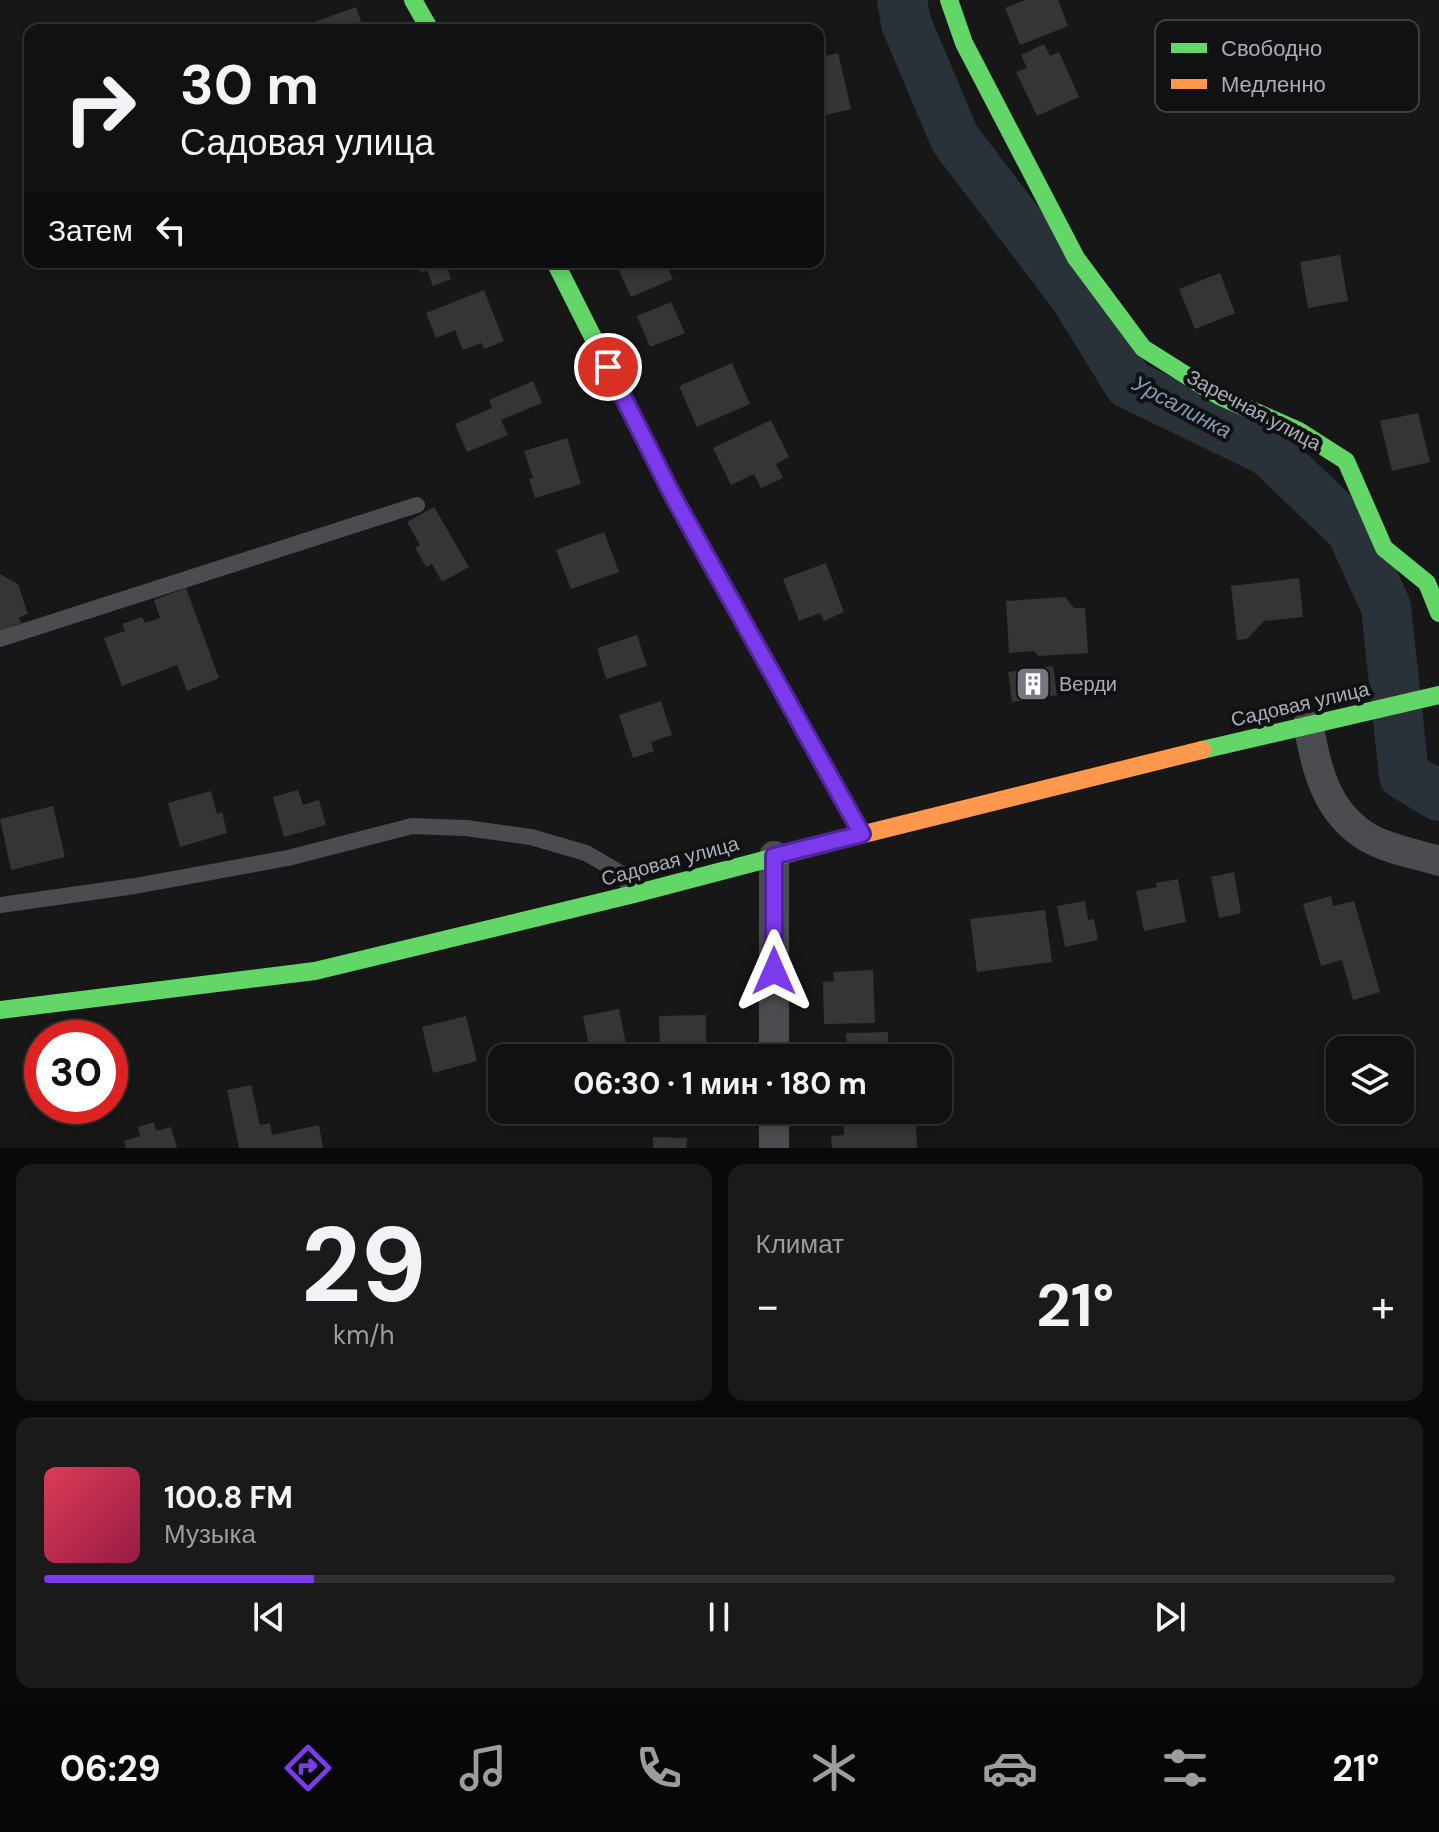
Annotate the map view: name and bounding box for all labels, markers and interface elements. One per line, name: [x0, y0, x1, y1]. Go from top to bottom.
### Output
legend: [1155, 20, 1419, 112]
text: Свободно: [1221, 34, 1322, 63]
text: 30 m: [180, 48, 319, 121]
icon: right: [48, 56, 152, 160]
text: Медленно: [1221, 70, 1326, 99]
text: Садовая улица: [180, 119, 434, 166]
icon: left: [149, 208, 193, 252]
text: Затем: [48, 211, 133, 250]
pin: [574, 333, 642, 401]
icon: arrive: [586, 345, 630, 389]
street label: Заречная улица: [1182, 364, 1326, 457]
water label: Урсалинка: [1126, 368, 1237, 445]
building icon: Верди: [1014, 665, 1052, 703]
place label: Верди: [1059, 671, 1117, 697]
street label: Садовая улица: [1228, 675, 1373, 733]
street label: Садовая улица: [598, 830, 742, 892]
position arrow: [732, 929, 816, 1013]
speed limit sign: 30: [24, 1020, 128, 1124]
map controls: [1326, 1036, 1414, 1124]
button: layers: [1326, 1036, 1414, 1124]
text: 06:30 · 1 мин · 180 m: [573, 1064, 867, 1103]
text: 29: [301, 1198, 427, 1333]
text: Климат: [756, 1227, 844, 1261]
text: 21°: [1036, 1266, 1114, 1345]
text: −: [756, 1277, 780, 1335]
text: +: [1371, 1277, 1395, 1335]
text: km/h: [333, 1318, 394, 1352]
text: 100.8 FM: [164, 1478, 293, 1517]
text: Музыка: [164, 1517, 256, 1551]
icon: previous: [247, 1595, 291, 1639]
icon: pause: [697, 1595, 741, 1639]
icon: next: [1148, 1595, 1192, 1639]
icon: directions: [280, 1740, 336, 1796]
icon: music: [455, 1740, 511, 1796]
icon: phone: [631, 1740, 687, 1796]
icon: climate: [806, 1740, 862, 1796]
icon: car: [982, 1740, 1038, 1796]
icon: filters: [1157, 1740, 1213, 1796]
text: 06:29: [60, 1745, 161, 1792]
text: 21°: [1332, 1745, 1379, 1792]

